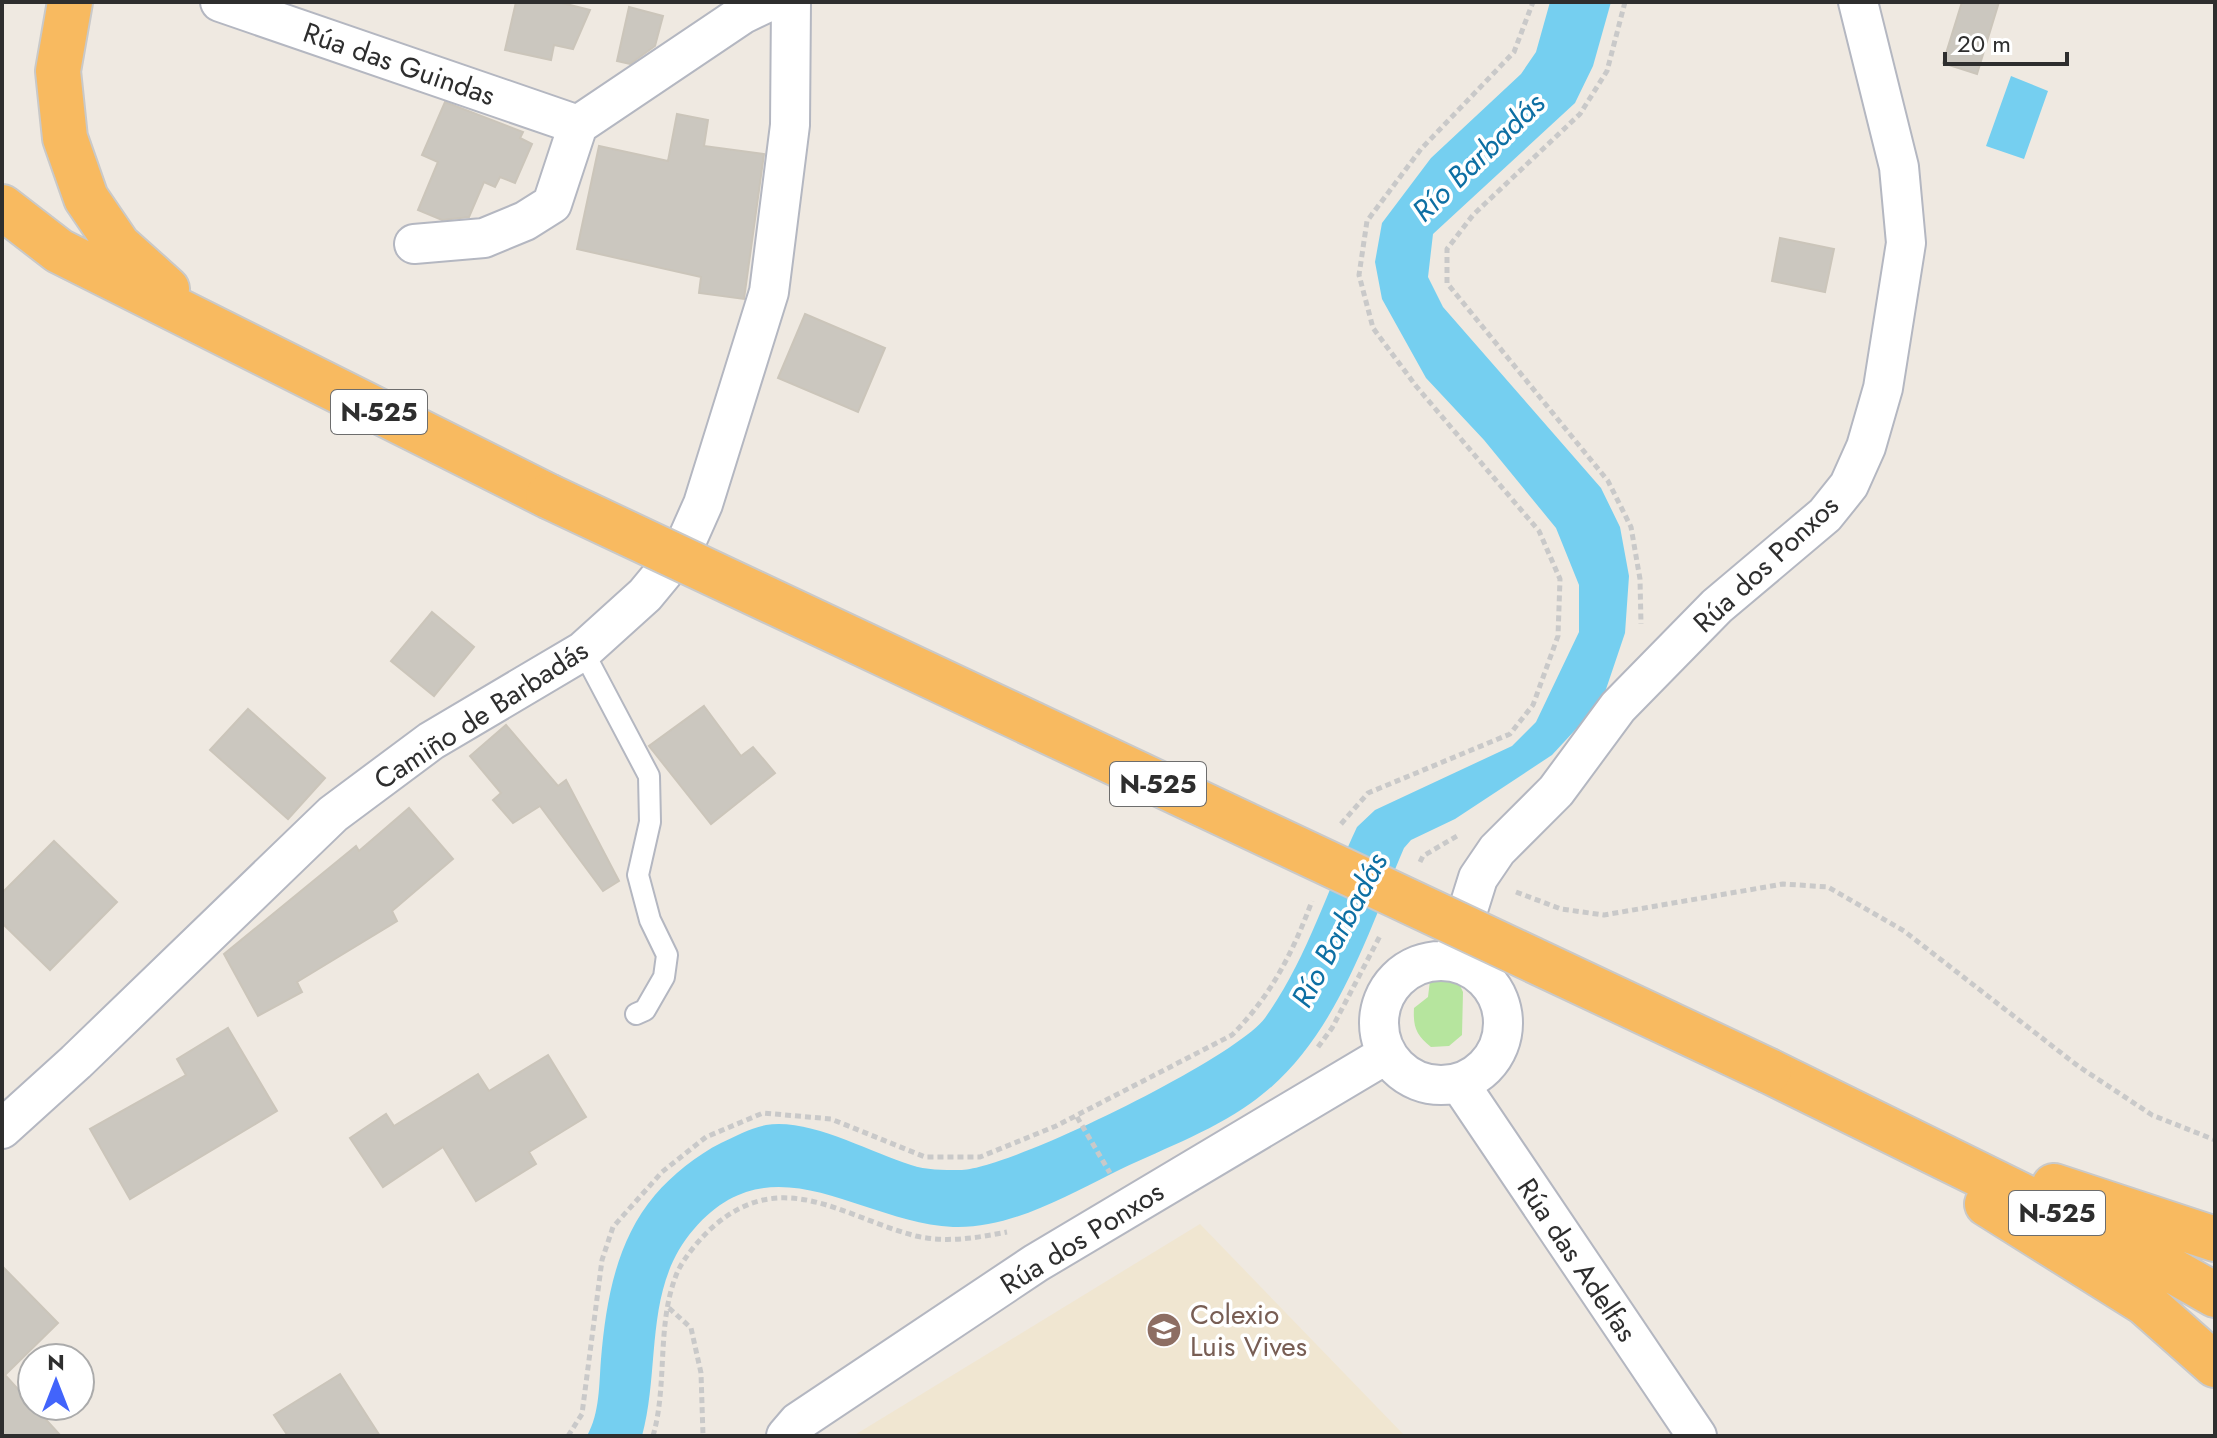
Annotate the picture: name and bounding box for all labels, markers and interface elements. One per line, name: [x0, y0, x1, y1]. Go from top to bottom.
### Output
street label: Rúa das Guindas: [298, 12, 500, 116]
scale bar: [1945, 16, 2067, 66]
text: 20 m: [1957, 26, 2011, 61]
water label: Río Barbadás: [1402, 82, 1554, 231]
road number: N-525: [331, 390, 427, 434]
street label: Rúa dos Ponxos: [1684, 486, 1848, 642]
street label: Camiño de Barbadás: [366, 630, 596, 800]
road number: N-525: [1110, 762, 1206, 806]
water label: Río Barbadás: [1280, 845, 1398, 1015]
street label: Rúa das Adelfas: [1507, 1170, 1647, 1350]
street label: Rúa dos Ponxos: [992, 1171, 1172, 1305]
road number: N-525: [2009, 1191, 2105, 1235]
place label: Colexio Luis Vives: [1190, 1294, 1307, 1367]
school or university icon: Colexio Luis Vives: [1145, 1311, 1183, 1349]
north arrow: [16, 1342, 96, 1422]
text: N: [47, 1346, 65, 1378]

